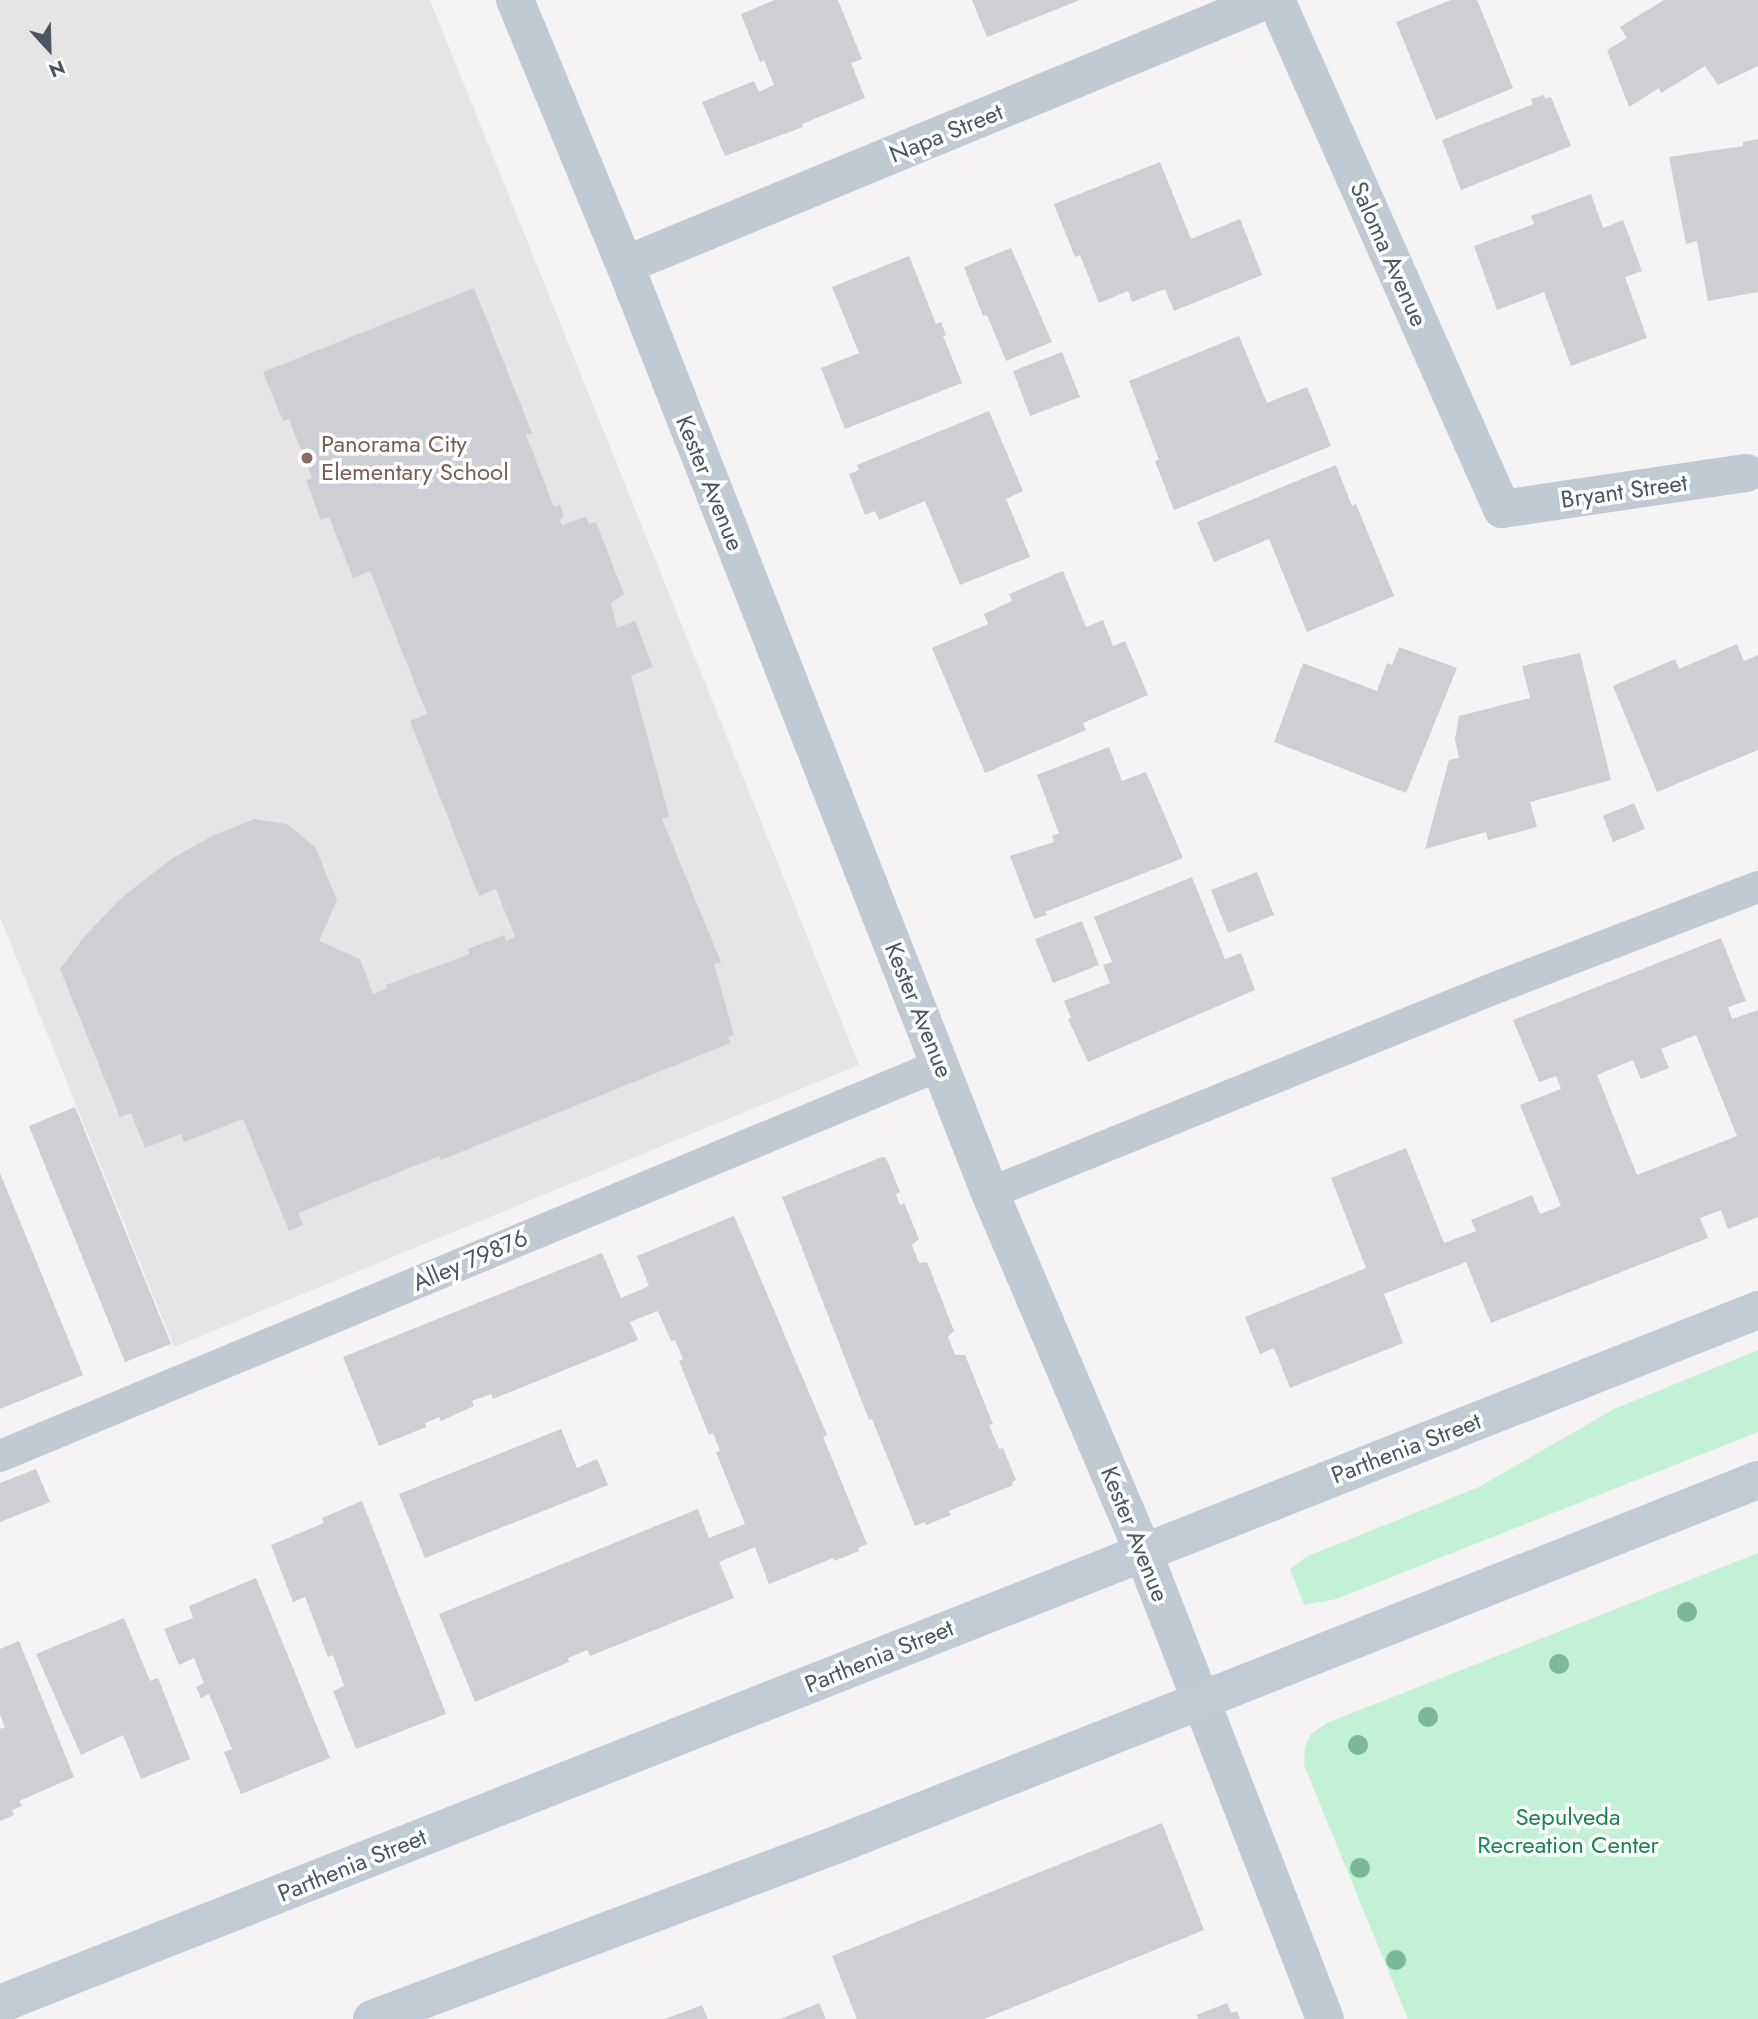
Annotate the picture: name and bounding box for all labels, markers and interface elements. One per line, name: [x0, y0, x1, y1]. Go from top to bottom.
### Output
north arrow: [14, 14, 84, 84]
text: N: [45, 54, 69, 84]
street label: Napa Street: [885, 97, 1007, 169]
street label: Saloma Avenue: [1344, 177, 1434, 331]
street label: Kester Avenue: [670, 411, 750, 555]
place label: Panorama City Elementary School: [321, 430, 509, 486]
marker: Panorama City Elementary School: [299, 450, 315, 466]
street label: Bryant Street: [1559, 468, 1689, 514]
street label: Kester Avenue: [879, 938, 959, 1082]
street label: Alley 79876: [408, 1223, 532, 1297]
street label: Parthenia Street: [1327, 1406, 1485, 1490]
street label: Kester Avenue: [1095, 1462, 1175, 1606]
street label: Parthenia Street: [800, 1613, 958, 1699]
park label: Sepulveda Recreation Center: [1477, 1803, 1659, 1859]
street label: Parthenia Street: [273, 1822, 431, 1908]

